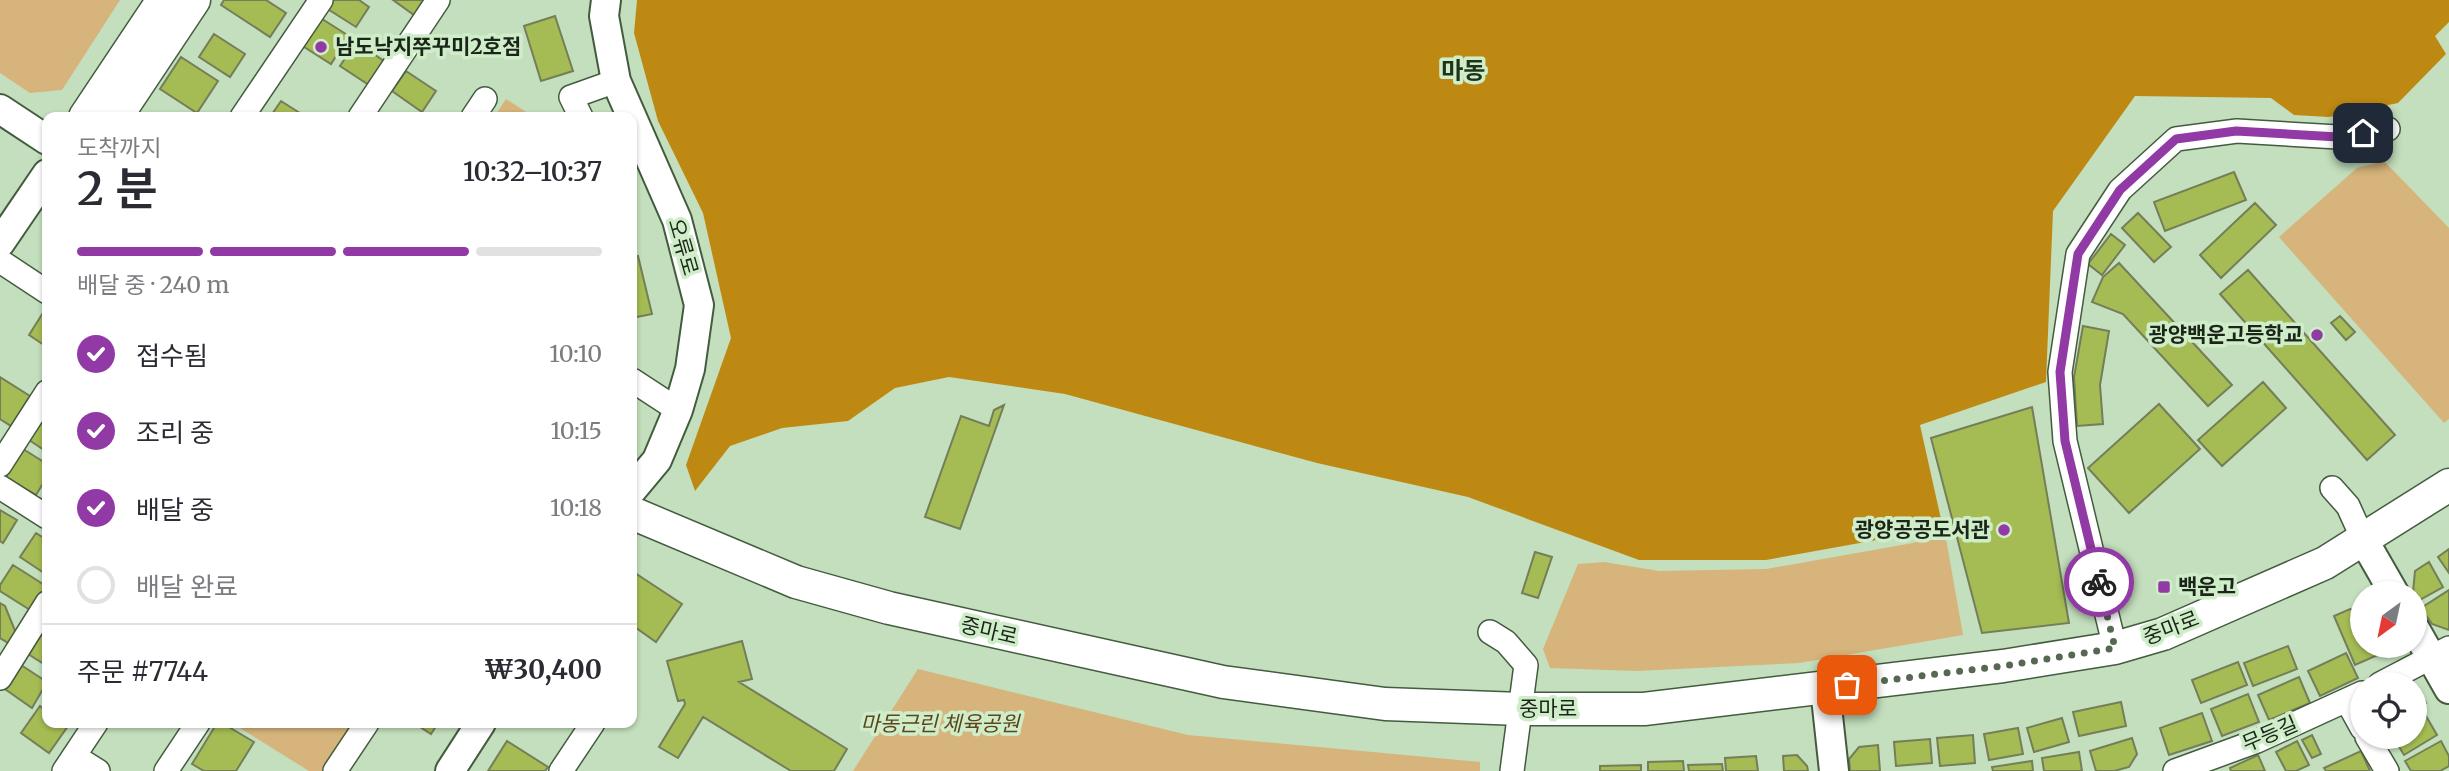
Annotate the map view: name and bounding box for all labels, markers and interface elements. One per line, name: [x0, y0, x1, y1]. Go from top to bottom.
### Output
place label: 남도낙지쭈꾸미2호점: [335, 33, 521, 60]
marker: 남도낙지쭈꾸미2호점: [313, 39, 329, 55]
district label: 마동: [1441, 55, 1485, 86]
pin: [2333, 103, 2393, 163]
icon: home: [2344, 114, 2382, 152]
text: 도착까지: [77, 133, 162, 162]
text: 10:32–10:37: [463, 155, 602, 188]
text: 2 분: [77, 160, 157, 218]
street label: 오류로: [663, 215, 704, 278]
text: 배달 중 · 240 m: [77, 270, 229, 299]
place label: 광양백운고등학교: [2148, 321, 2303, 348]
marker: 광양백운고등학교: [2309, 327, 2325, 343]
icon: check: [77, 335, 115, 373]
text: 접수됨: [136, 339, 208, 372]
text: 10:10: [549, 339, 602, 368]
icon: check: [77, 412, 115, 450]
text: 조리 중: [136, 416, 214, 449]
text: 10:15: [550, 416, 602, 445]
icon: check: [77, 489, 115, 527]
text: 배달 중: [136, 493, 214, 526]
text: 10:18: [550, 493, 602, 522]
place label: 광양공공도서관: [1855, 516, 1990, 543]
marker: 광양공공도서관: [1996, 522, 2012, 538]
courier: [2064, 547, 2134, 617]
icon: bike: [2080, 563, 2118, 601]
text: 배달 완료: [136, 570, 238, 603]
place label: 백운고: [2178, 573, 2236, 600]
marker: 백운고: [2156, 579, 2172, 595]
north arrow: [2350, 581, 2427, 658]
map controls: [2350, 581, 2427, 749]
street label: 중마로: [2139, 605, 2203, 651]
street label: 중마로: [958, 611, 1020, 650]
text: ₩30,400: [485, 653, 602, 686]
text: 주문 #7744: [77, 655, 208, 688]
pin: [1817, 655, 1877, 715]
icon: bag: [1828, 666, 1866, 704]
button: locate: [2350, 672, 2427, 749]
street label: 중마로: [1519, 695, 1577, 722]
park label: 마동근린 체육공원: [860, 710, 1021, 737]
street label: 무등길: [2238, 710, 2302, 757]

